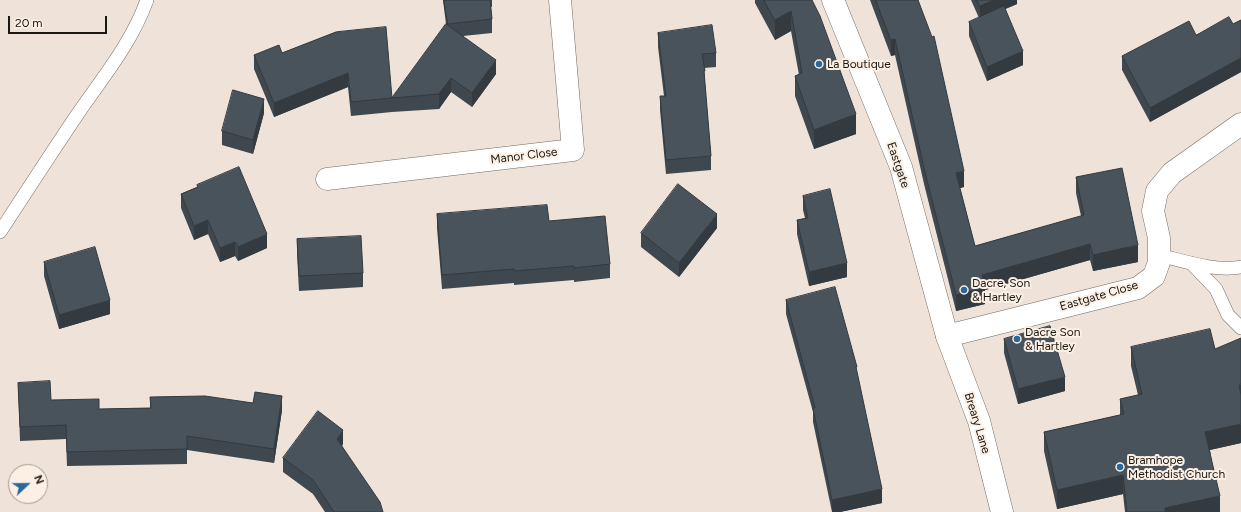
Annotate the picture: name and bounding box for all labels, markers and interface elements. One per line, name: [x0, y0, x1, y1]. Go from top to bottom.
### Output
scale bar: [10, 8, 109, 34]
text: 20 m: [15, 16, 43, 30]
place label: La Boutique: [827, 57, 891, 71]
marker: La Boutique: [814, 59, 824, 69]
street label: Eastgate: [883, 140, 913, 190]
street label: Manor Close: [490, 145, 558, 167]
place label: Dacre, Son & Hartley: [972, 276, 1030, 304]
street label: Eastgate Close: [1058, 278, 1140, 314]
marker: Dacre, Son & Hartley: [959, 285, 969, 295]
place label: Dacre Son & Hartley: [1025, 325, 1080, 353]
marker: Dacre Son & Hartley: [1012, 334, 1022, 344]
street label: Breary Lane: [961, 391, 993, 455]
place label: Bramhope Methodist Church: [1128, 453, 1225, 481]
marker: Bramhope Methodist Church: [1115, 462, 1125, 472]
north arrow: [8, 464, 48, 504]
text: N: [31, 473, 46, 486]

